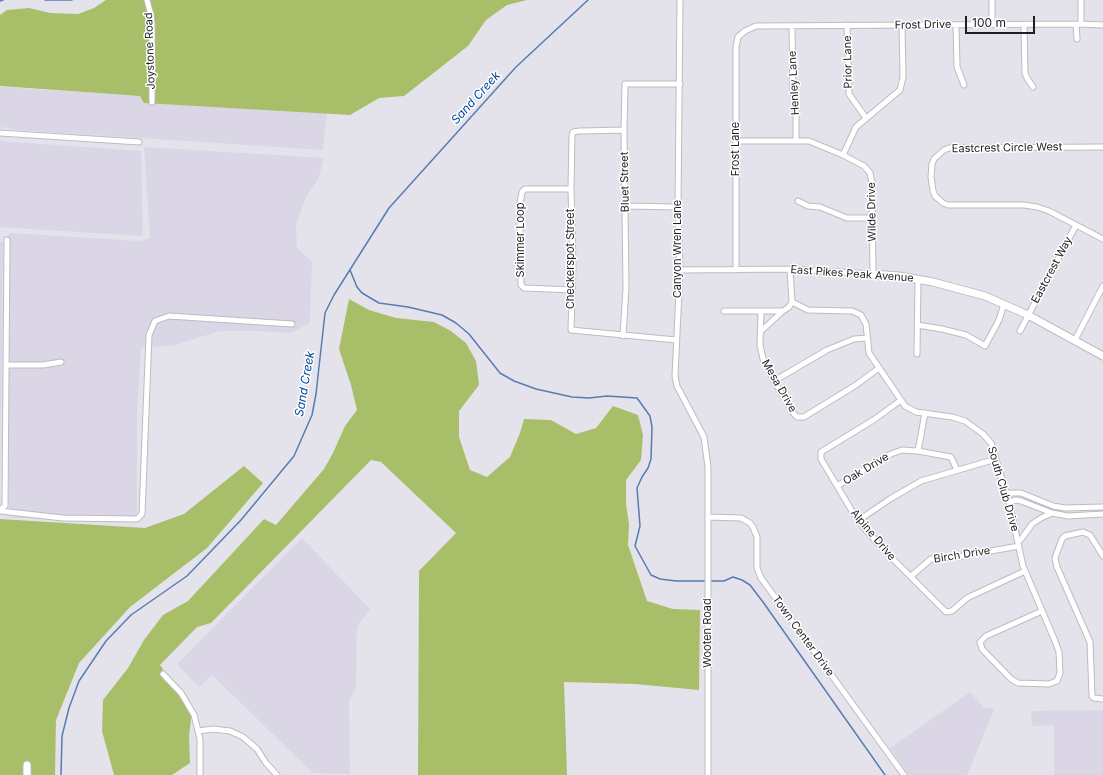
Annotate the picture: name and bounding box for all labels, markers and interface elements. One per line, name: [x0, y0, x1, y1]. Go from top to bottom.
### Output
scale bar: [967, 8, 1037, 34]
street label: Joystone Road: [142, 12, 158, 90]
text: 100 m: [972, 15, 1006, 30]
street label: Frost Drive: [895, 18, 951, 32]
street label: Prior Lane: [841, 35, 855, 89]
street label: Henley Lane: [786, 50, 802, 116]
water label: Sand Creek: [448, 69, 504, 127]
street label: Frost Lane: [729, 122, 743, 176]
street label: Eastcrest Circle West: [952, 140, 1062, 156]
street label: Bluet Street: [618, 152, 632, 212]
street label: Wilde Drive: [865, 182, 879, 242]
street label: Canyon Wren Lane: [671, 200, 685, 298]
street label: Skimmer Loop: [514, 203, 528, 277]
street label: Checkerspot Street: [564, 209, 578, 309]
street label: Eastcrest Way: [1029, 234, 1075, 306]
street label: East Pikes Peak Avenue: [790, 263, 914, 285]
water label: Sand Creek: [292, 350, 318, 418]
street label: Mesa Drive: [759, 357, 799, 415]
street label: South Club Drive: [985, 445, 1021, 533]
street label: Oak Drive: [841, 450, 891, 488]
street label: Alpine Drive: [848, 507, 898, 563]
street label: Birch Drive: [933, 544, 991, 566]
street label: Town Center Drive: [769, 593, 837, 679]
street label: Wooten Road: [701, 598, 715, 668]

